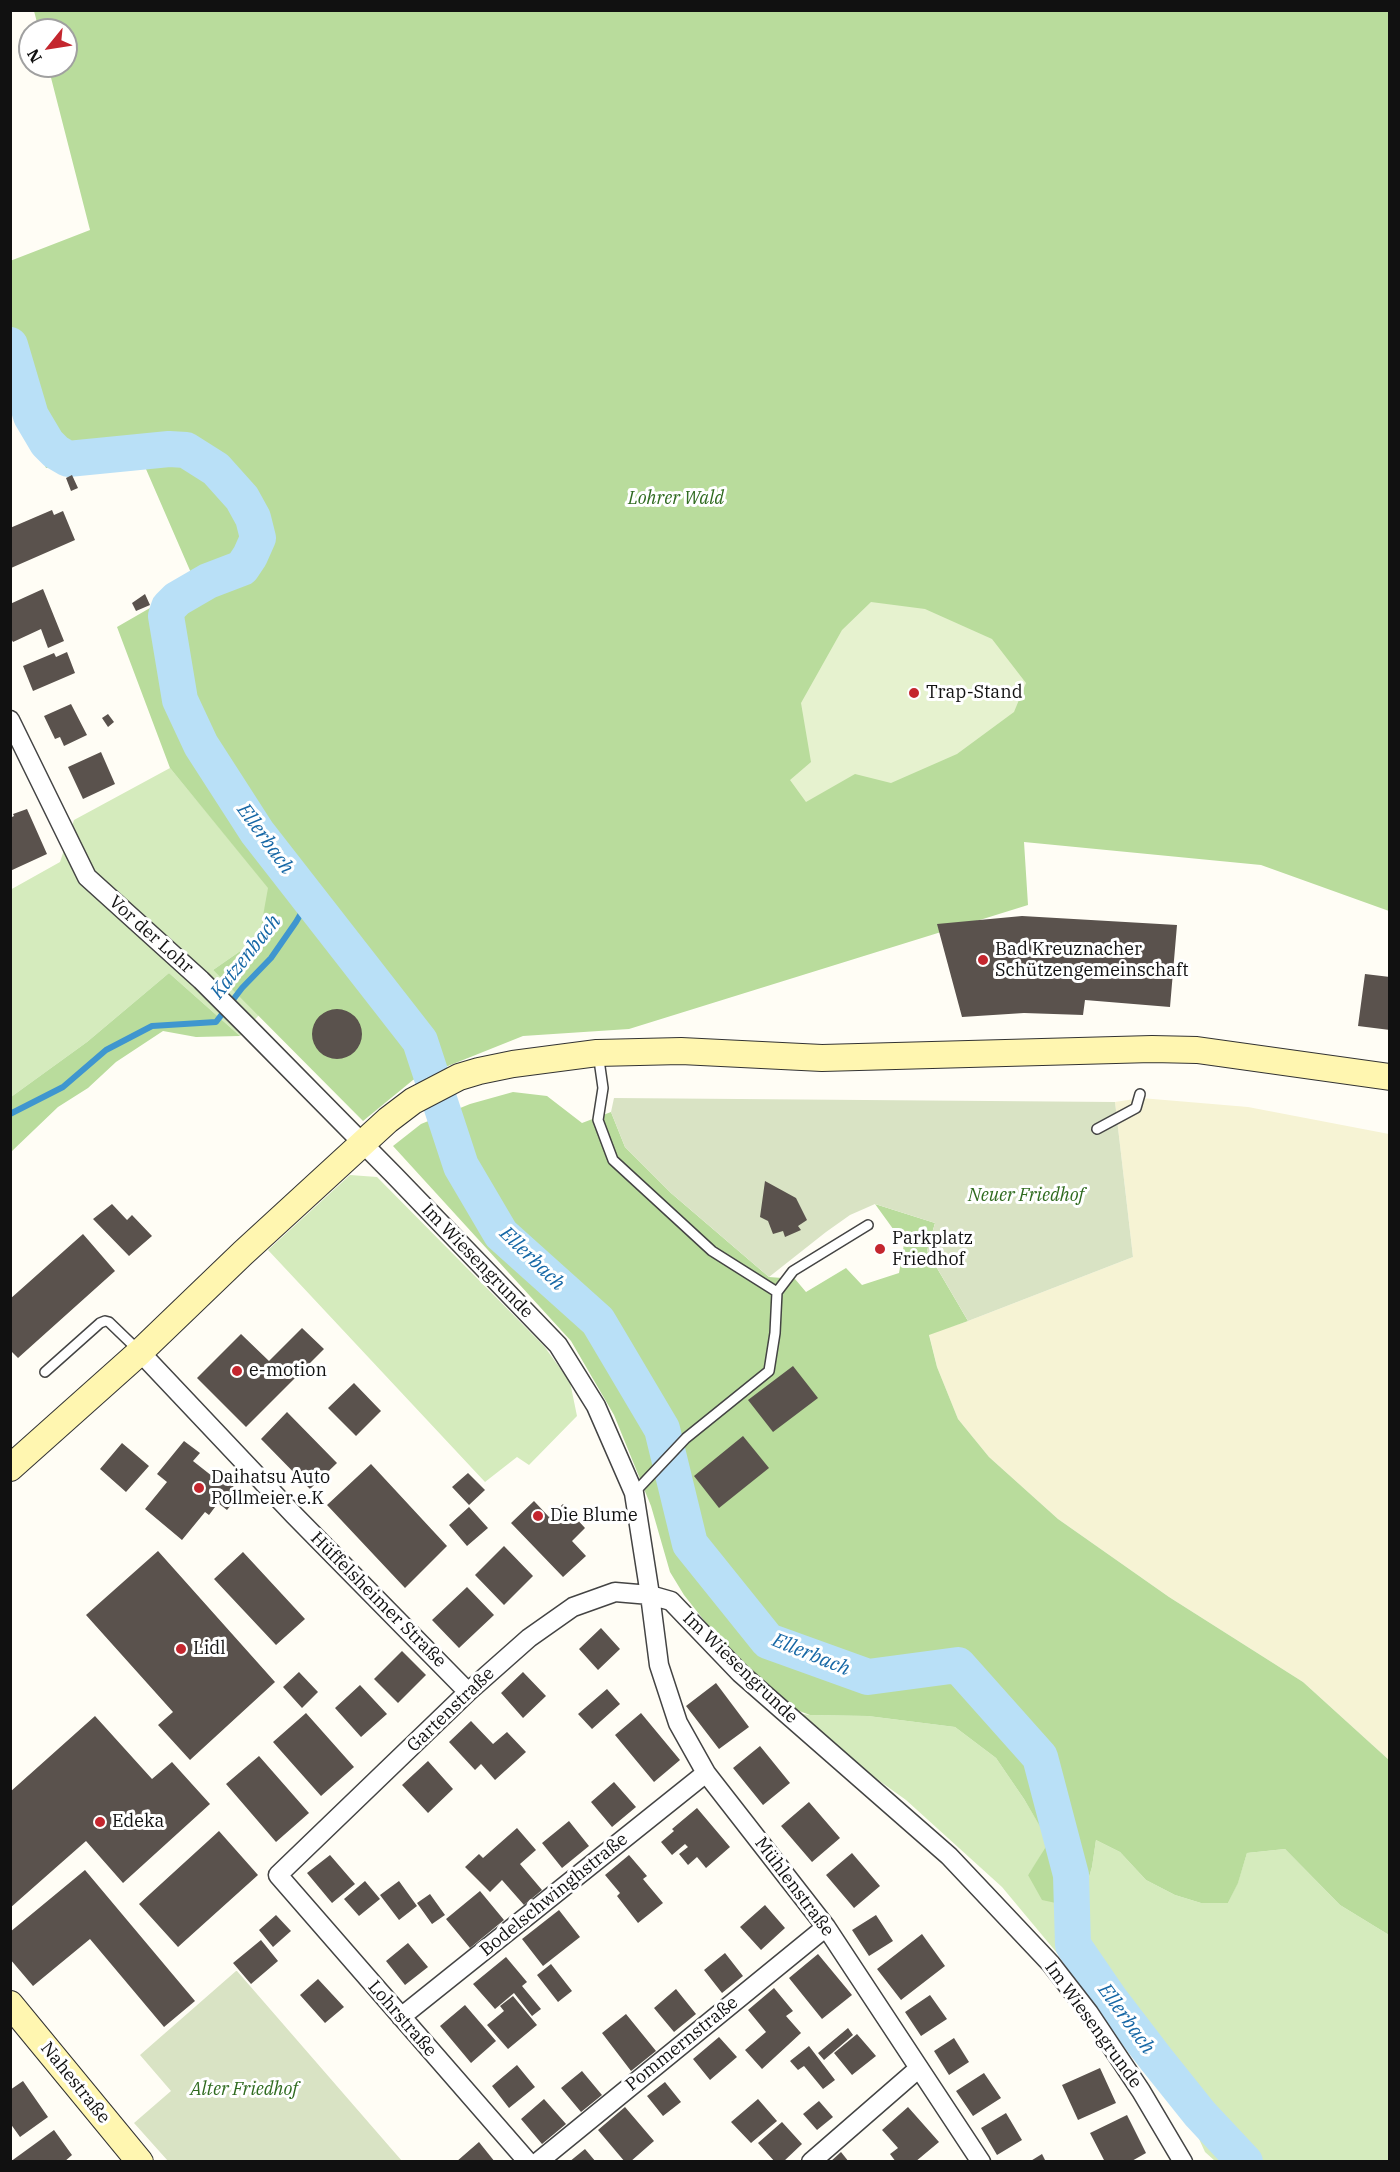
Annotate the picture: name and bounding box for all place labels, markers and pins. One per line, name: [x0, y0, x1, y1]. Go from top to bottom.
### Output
place label: Trap-Stand: [926, 682, 1023, 704]
marker: Trap-Stand: [907, 686, 921, 700]
place label: Bad Kreuznacher Schützengemeinschaft: [995, 939, 1189, 982]
marker: Bad Kreuznacher Schützengemeinschaft: [976, 953, 990, 967]
place label: Parkplatz Friedhof: [892, 1228, 973, 1270]
marker: Parkplatz Friedhof: [873, 1242, 887, 1256]
place label: e-motion: [249, 1360, 327, 1382]
marker: e-motion: [230, 1364, 244, 1378]
place label: Daihatsu Auto Pollmeier e.K: [211, 1467, 330, 1510]
marker: Daihatsu Auto Pollmeier e.K: [192, 1481, 206, 1495]
place label: Die Blume: [550, 1505, 638, 1527]
marker: Die Blume: [531, 1509, 545, 1523]
place label: Lidl: [193, 1638, 226, 1660]
marker: Lidl: [174, 1642, 188, 1656]
place label: Edeka: [112, 1811, 164, 1833]
marker: Edeka: [93, 1815, 107, 1829]

